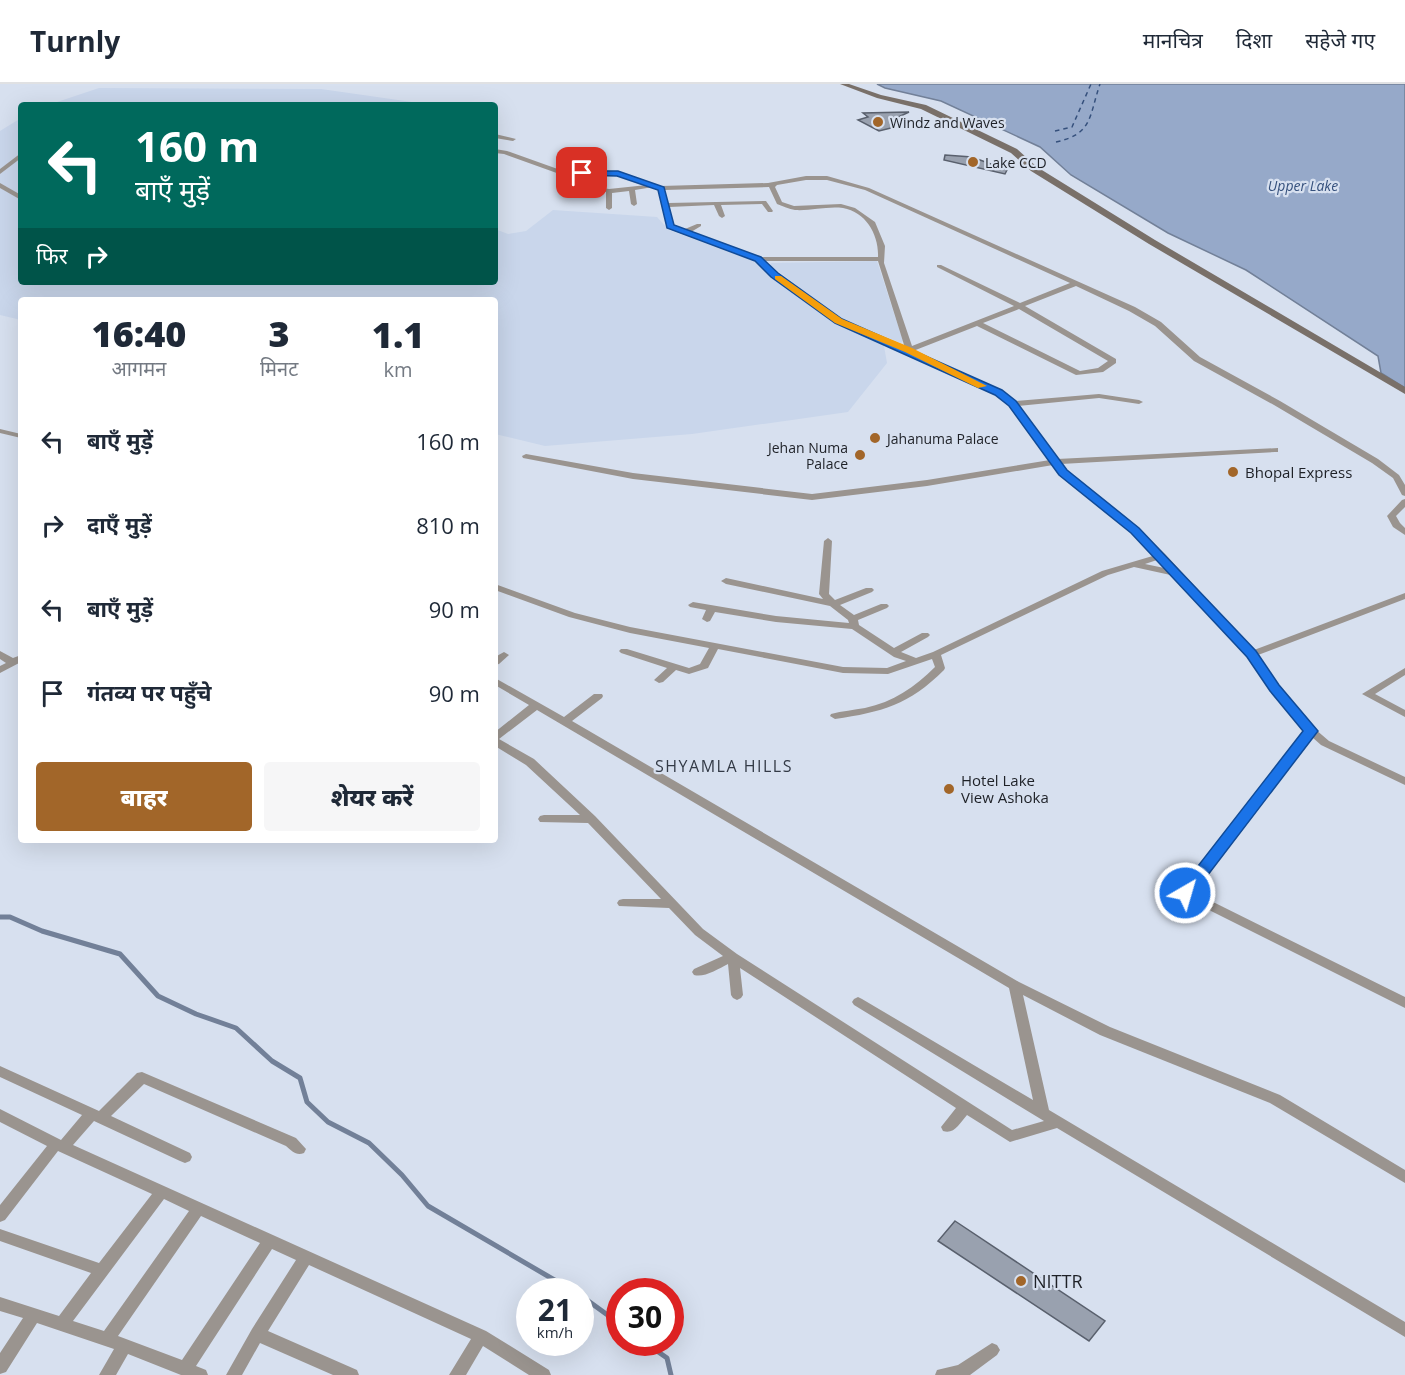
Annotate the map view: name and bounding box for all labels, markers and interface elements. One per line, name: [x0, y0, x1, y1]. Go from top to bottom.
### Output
text: Turnly: [30, 22, 120, 60]
text: मानचित्र: [1143, 26, 1203, 54]
text: दिशा: [1236, 26, 1272, 54]
text: सहेजे गए: [1305, 26, 1375, 54]
place label: Windz and Waves: [890, 113, 1005, 132]
marker: Windz and Waves: [871, 115, 885, 129]
text: 160 m: [135, 117, 259, 174]
icon: left: [36, 126, 114, 204]
pin: [556, 147, 607, 198]
place label: Lake CCD: [985, 153, 1047, 172]
marker: Lake CCD: [966, 155, 980, 169]
icon: arrive: [565, 156, 598, 189]
text: बाएँ मुड़ें: [135, 171, 210, 208]
water label: Upper Lake: [1268, 176, 1338, 195]
text: फिर: [36, 240, 68, 270]
icon: right: [80, 240, 113, 273]
text: 16:40: [92, 309, 186, 358]
text: 3: [269, 309, 290, 358]
text: 1.1: [372, 310, 424, 359]
text: आगमन: [112, 355, 166, 382]
text: मिनट: [260, 355, 298, 382]
text: km: [384, 356, 413, 383]
icon: left: [36, 425, 69, 458]
text: बाएँ मुड़ें: [87, 425, 153, 455]
text: 160 m: [416, 426, 480, 456]
place label: Jahanuma Palace: [885, 429, 999, 448]
marker: Jahanuma Palace: [868, 431, 882, 445]
place label: Jehan Numa Palace: [766, 438, 848, 473]
marker: Jehan Numa Palace: [853, 448, 867, 462]
place label: Bhopal Express: [1245, 462, 1352, 482]
marker: Bhopal Express: [1226, 465, 1240, 479]
icon: right: [36, 509, 69, 542]
text: दाएँ मुड़ें: [87, 509, 152, 539]
text: 810 m: [416, 510, 480, 540]
icon: left: [36, 593, 69, 626]
text: बाएँ मुड़ें: [87, 593, 153, 623]
text: 90 m: [429, 594, 480, 624]
icon: arrive: [36, 677, 69, 710]
text: गंतव्य पर पहुँचे: [87, 677, 212, 707]
text: 90 m: [429, 678, 480, 708]
district label: SHYAMLA HILLS: [655, 755, 793, 777]
button: बाहर: [36, 762, 252, 831]
button: शेयर करें: [264, 762, 480, 831]
place label: Hotel Lake View Ashoka: [961, 770, 1049, 807]
marker: Hotel Lake View Ashoka: [942, 782, 956, 796]
position arrow: [1153, 861, 1217, 925]
place label: NITTR: [1033, 1269, 1083, 1293]
marker: NITTR: [1014, 1274, 1028, 1288]
speed limit sign: 30: [606, 1278, 684, 1356]
text: 21: [538, 1289, 572, 1330]
text: km/h: [537, 1322, 573, 1342]

